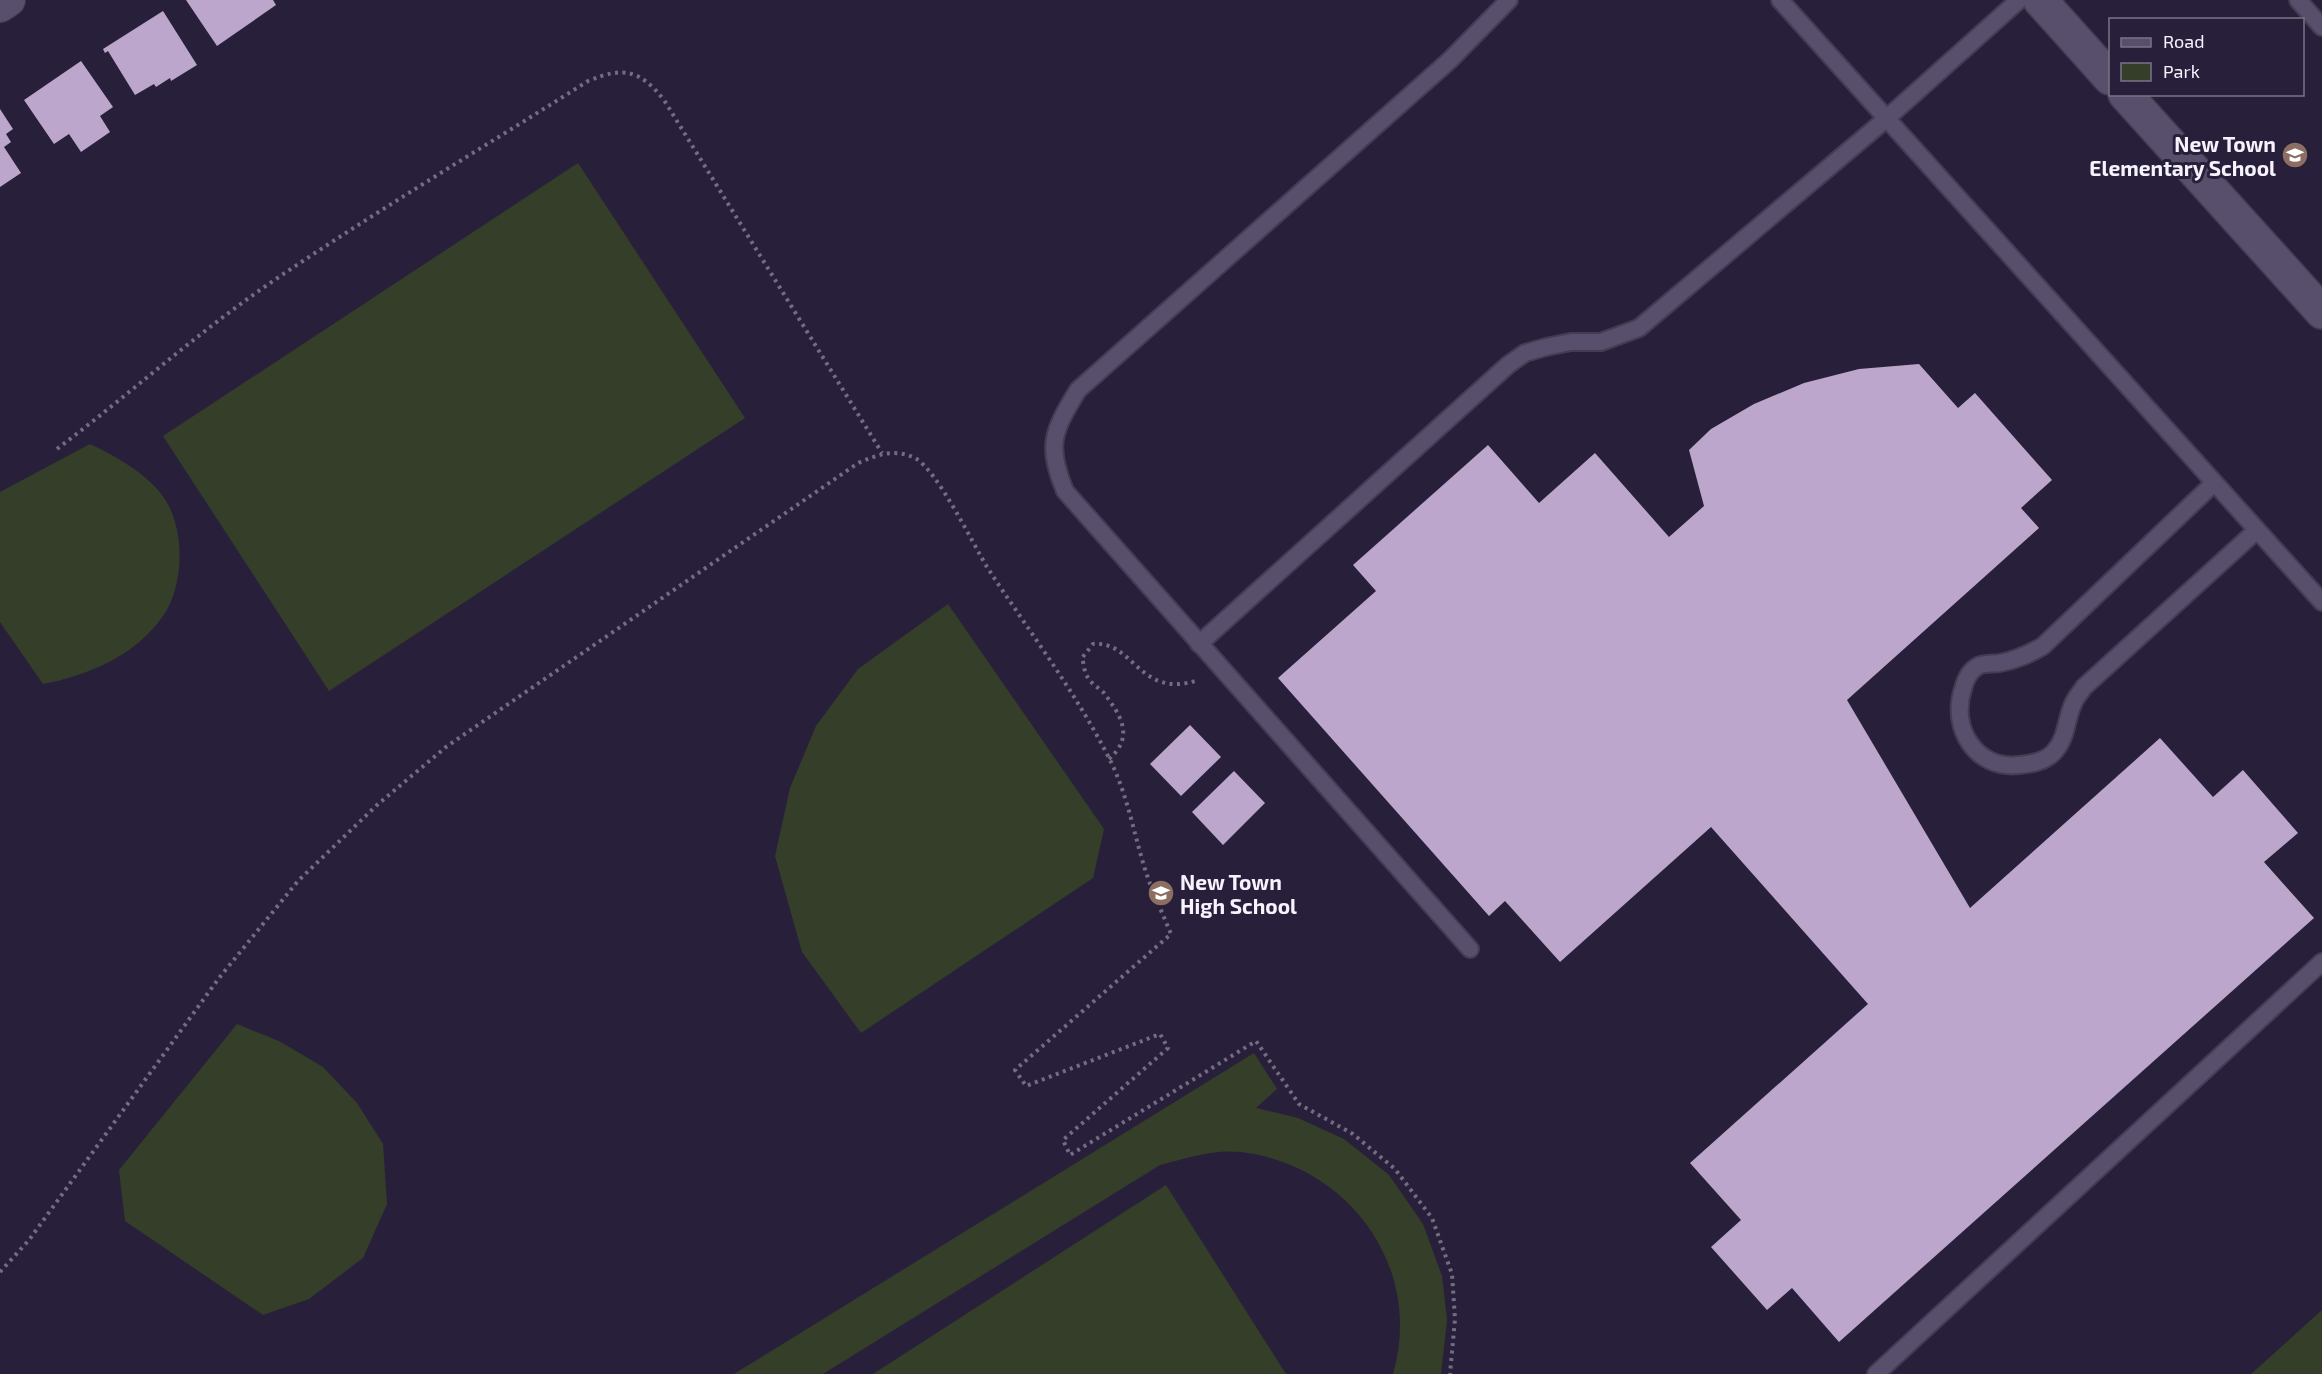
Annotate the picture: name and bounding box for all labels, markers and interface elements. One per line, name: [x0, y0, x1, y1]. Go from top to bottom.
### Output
legend: [2109, 18, 2304, 96]
text: Road: [2163, 30, 2204, 52]
text: Park: [2163, 60, 2200, 82]
place label: New Town Elementary School: [2089, 131, 2276, 181]
school or university icon: New Town Elementary School: [2280, 140, 2310, 170]
place label: New Town High School: [1180, 869, 1297, 918]
school or university icon: New Town High School: [1146, 878, 1176, 908]

